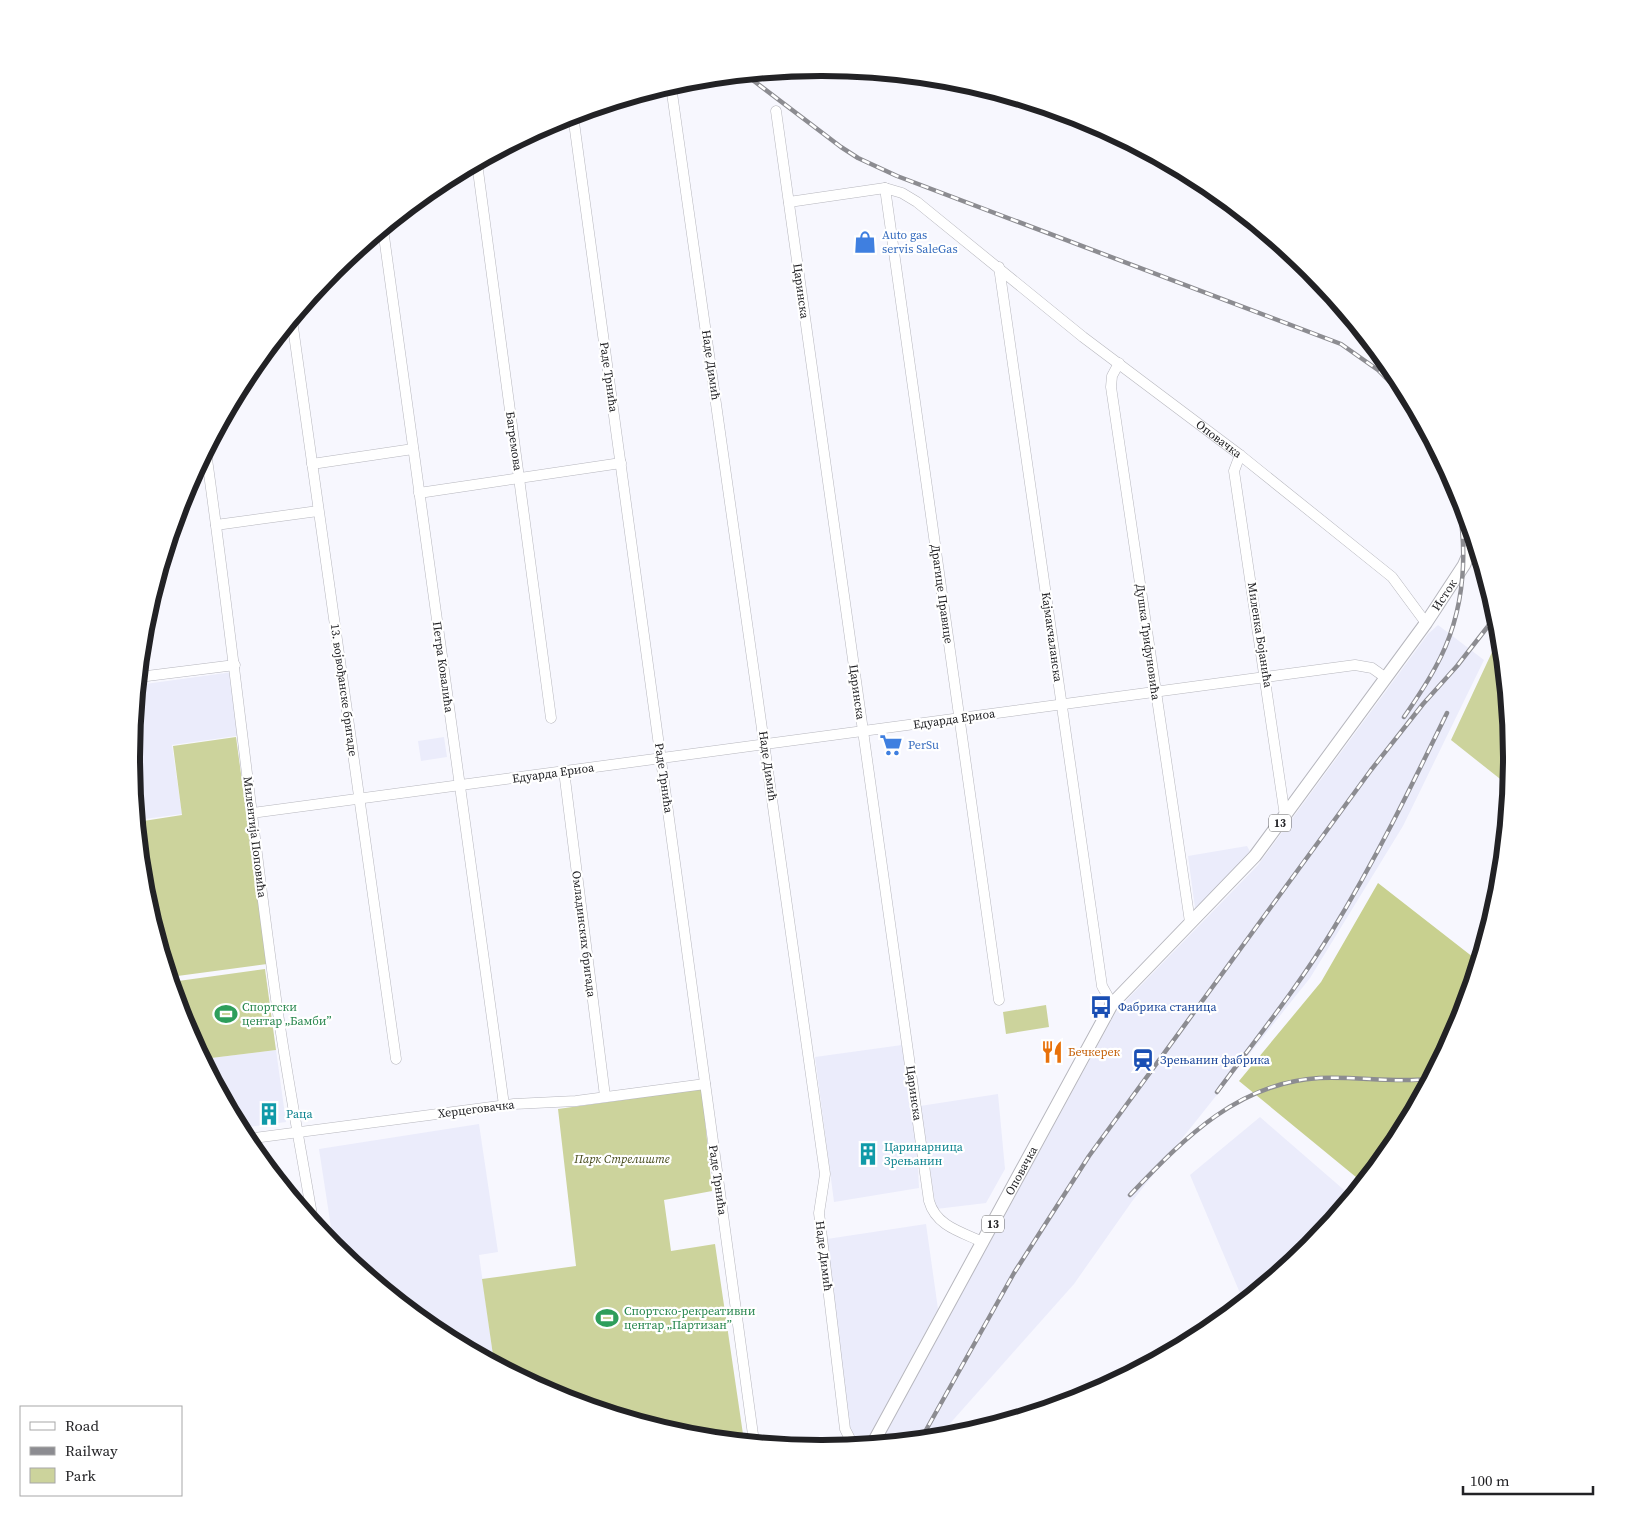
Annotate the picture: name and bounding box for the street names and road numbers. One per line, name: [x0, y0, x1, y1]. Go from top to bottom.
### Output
street label: Царинска: [789, 262, 813, 320]
street label: Наде Димић: [698, 329, 724, 401]
street label: Раде Трнића: [596, 341, 622, 414]
street label: Багремова: [502, 410, 526, 473]
street label: Оповачка: [1192, 416, 1246, 462]
street label: Драгице Правице: [927, 543, 957, 645]
street label: Исток: [1428, 576, 1461, 614]
street label: Миленка Бојанића: [1244, 581, 1276, 690]
street label: Душка Трифуновића: [1132, 583, 1164, 702]
street label: Кајмакчаланска: [1038, 591, 1066, 684]
street label: Петра Ковалића: [429, 620, 457, 714]
street label: 13. војвођанске бригаде: [327, 623, 361, 757]
street label: Царинска: [845, 663, 869, 721]
street label: Едуарда Ериоа: [912, 705, 997, 733]
street label: Наде Димић: [755, 730, 781, 802]
street label: Раде Трнића: [651, 742, 677, 815]
street label: Едуарда Ериоа: [511, 759, 596, 787]
street label: Милентија Поповића: [240, 775, 270, 899]
road number: 13: [1269, 814, 1291, 831]
street label: Омладинских бригада: [568, 870, 600, 999]
street label: Царинска: [902, 1064, 926, 1122]
street label: Херцеговачка: [437, 1096, 516, 1122]
street label: Оповачка: [1001, 1143, 1042, 1198]
street label: Раде Трнића: [705, 1144, 731, 1217]
road number: 13: [982, 1216, 1004, 1232]
street label: Наде Димић: [812, 1220, 836, 1292]

